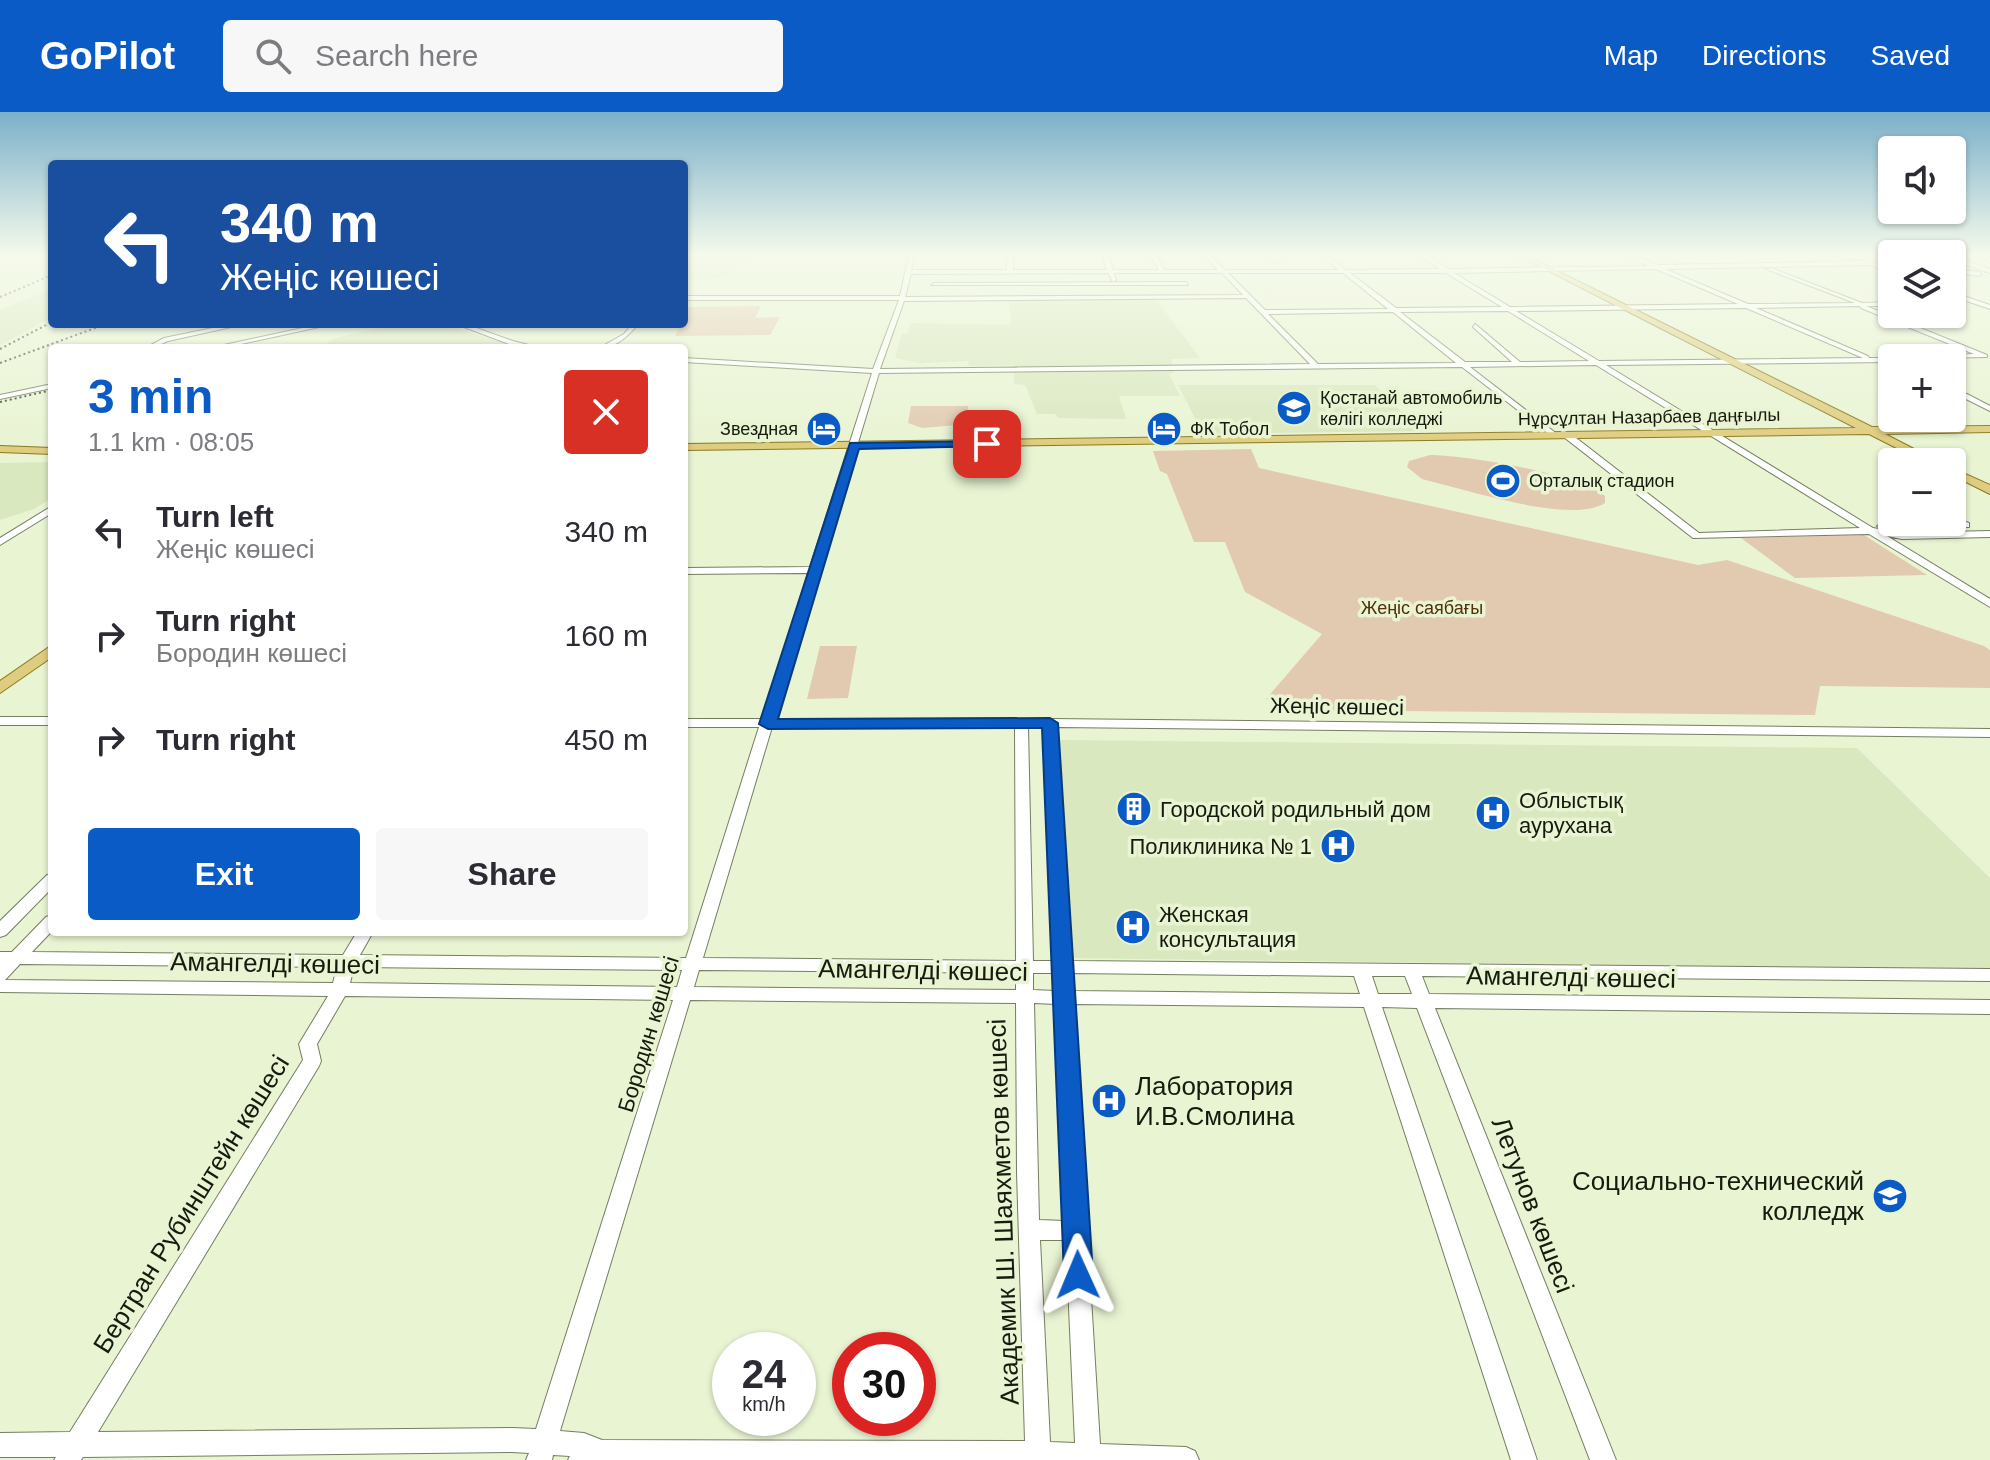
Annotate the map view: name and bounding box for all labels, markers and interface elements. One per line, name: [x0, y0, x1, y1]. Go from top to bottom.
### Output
search box: [223, 20, 783, 92]
icon: search: [251, 34, 295, 78]
text: GoPilot: [40, 35, 175, 77]
text: Search here: [315, 39, 479, 72]
text: Map: [1604, 40, 1658, 71]
text: Directions: [1702, 40, 1827, 71]
text: Saved: [1871, 40, 1950, 71]
map controls: [1878, 136, 1966, 536]
button: sound: [1878, 136, 1966, 224]
text: 340 m: [220, 191, 379, 254]
icon: left: [88, 192, 192, 296]
button: layers: [1878, 240, 1966, 328]
text: Жеңіс көшесі: [220, 257, 439, 298]
button: +: [1878, 344, 1966, 432]
text: 3 min: [88, 370, 213, 423]
button: close: [564, 370, 648, 454]
place label: Қостанай автомобиль көлігі колледжі: [1320, 388, 1502, 429]
school or university icon: Қостанай автомобиль көлігі колледжі: [1275, 389, 1313, 427]
street label: Нұрсұлтан Назарбаев даңғылы: [1518, 405, 1780, 429]
hotel icon: Звездная: [805, 410, 843, 448]
pin: [953, 410, 1021, 478]
hotel icon: ФК Тобол: [1145, 410, 1183, 448]
place label: Звездная: [720, 419, 798, 439]
place label: ФК Тобол: [1190, 419, 1269, 439]
icon: arrive: [965, 422, 1009, 466]
text: 1.1 km · 08:05: [88, 427, 254, 457]
button: −: [1878, 448, 1966, 536]
sports icon: Орталық стадион: [1484, 462, 1522, 500]
place label: Орталық стадион: [1529, 471, 1675, 491]
text: Turn left: [156, 500, 274, 533]
icon: left: [88, 510, 132, 554]
text: 340 m: [565, 515, 648, 548]
text: Жеңіс көшесі: [156, 534, 314, 564]
park label: Жеңіс саябағы: [1361, 598, 1483, 618]
text: Turn right: [156, 604, 295, 637]
icon: right: [88, 614, 132, 658]
text: 160 m: [565, 619, 648, 652]
text: Бородин көшесі: [156, 638, 347, 668]
street label: Жеңіс көшесі: [1270, 693, 1404, 720]
icon: right: [88, 718, 132, 762]
text: Turn right: [156, 723, 295, 756]
text: 450 m: [565, 723, 648, 756]
place label: Облыстық аурухана: [1519, 788, 1623, 838]
building icon: Городской родильный дом: [1115, 790, 1153, 828]
hospital icon: Облыстық аурухана: [1474, 794, 1512, 832]
place label: Городской родильный дом: [1160, 797, 1431, 822]
hospital icon: Поликлиника № 1: [1319, 827, 1357, 865]
button: Exit: [88, 828, 360, 920]
button: Share: [376, 828, 648, 920]
place label: Поликлиника № 1: [1129, 834, 1312, 859]
place label: Женская консультация: [1159, 902, 1296, 952]
hospital icon: Женская консультация: [1114, 908, 1152, 946]
street label: Амангелді көшесі: [170, 946, 380, 980]
street label: Бородин көшесі: [613, 953, 684, 1115]
street label: Амангелді көшесі: [818, 953, 1028, 987]
street label: Амангелді көшесі: [1466, 960, 1676, 994]
street label: Академик Ш. Шаяхметов көшесі: [981, 1018, 1025, 1406]
street label: Бертран Рубинштейн көшесі: [87, 1050, 295, 1358]
place label: Лаборатория И.В.Смолина: [1135, 1071, 1295, 1131]
hospital icon: Лаборатория И.В.Смолина: [1090, 1082, 1128, 1120]
street label: Летунов көшесі: [1486, 1113, 1580, 1297]
place label: Социально-технический колледж: [1572, 1166, 1865, 1226]
school or university icon: Социально-технический колледж: [1871, 1177, 1909, 1215]
position arrow: [1036, 1233, 1120, 1317]
speed limit sign: 30: [832, 1332, 936, 1436]
text: 24: [742, 1352, 786, 1396]
text: km/h: [742, 1393, 786, 1415]

